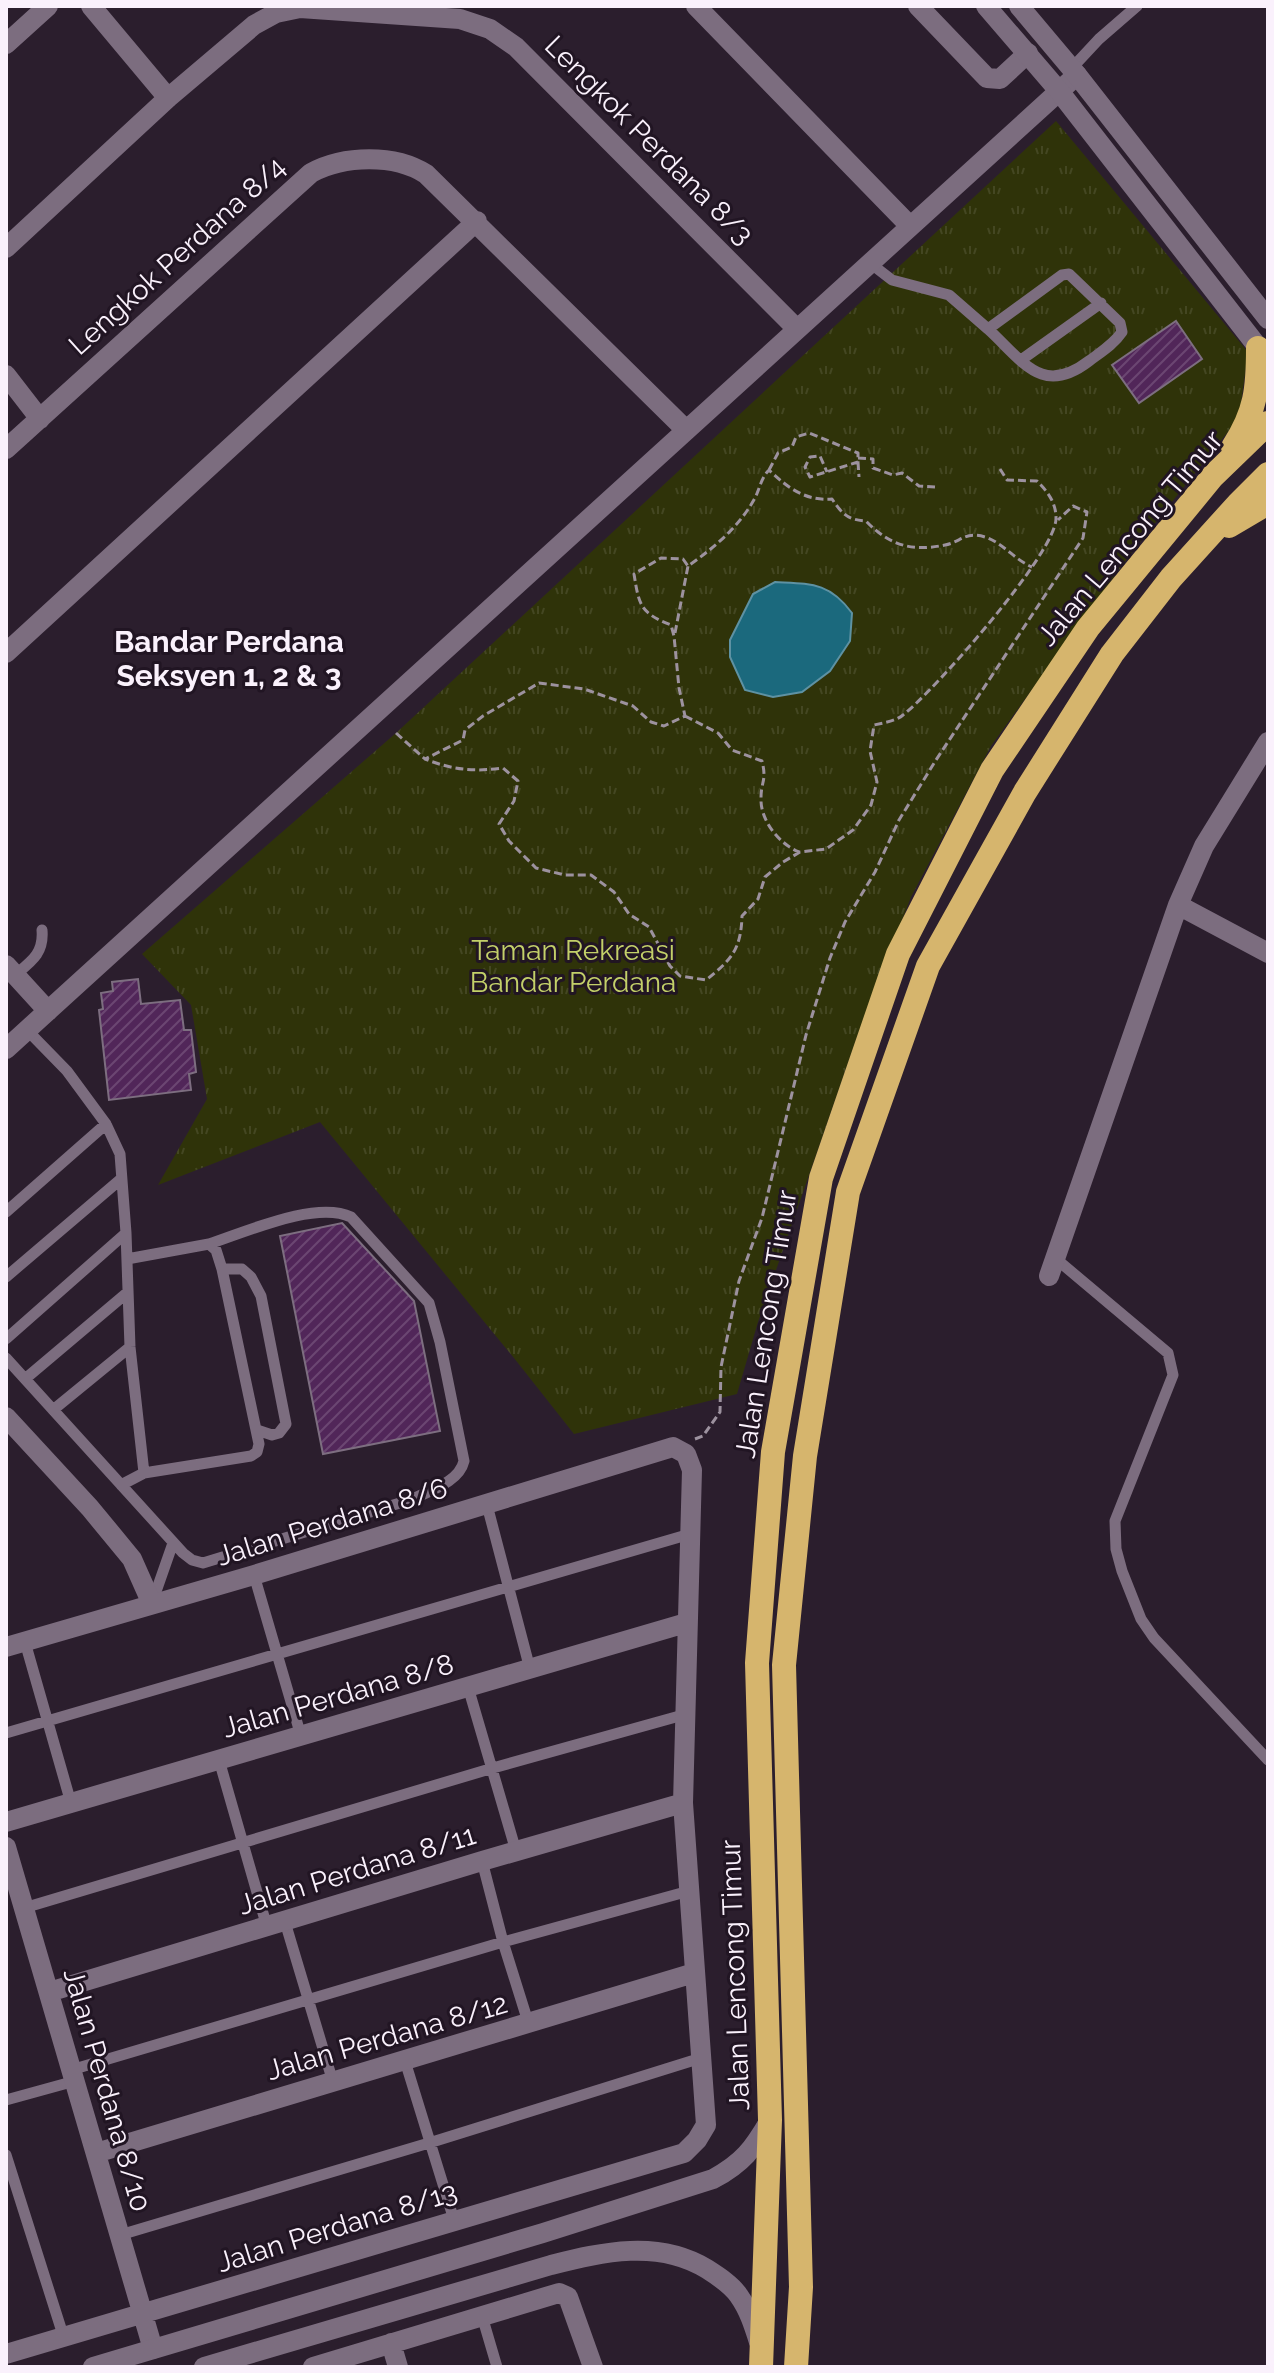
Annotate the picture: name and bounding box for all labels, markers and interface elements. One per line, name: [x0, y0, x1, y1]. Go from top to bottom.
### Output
street label: Lengkok Perdana 8/3: [538, 29, 760, 251]
street label: Lengkok Perdana 8/4: [62, 150, 292, 362]
street label: Jalan Lencong Timur: [1030, 424, 1230, 652]
district label: Bandar Perdana Seksyen 1, 2 & 3: [114, 624, 344, 693]
park label: Taman Rekreasi Bandar Perdana: [470, 934, 676, 999]
street label: Jalan Lencong Timur: [729, 1188, 804, 1460]
street label: Jalan Perdana 8/6: [213, 1471, 451, 1573]
street label: Jalan Perdana 8/8: [218, 1647, 458, 1745]
street label: Jalan Perdana 8/11: [234, 1818, 480, 1922]
street label: Jalan Lencong Timur: [714, 1839, 756, 2111]
street label: Jalan Perdana 8/10: [57, 1965, 157, 2215]
street label: Jalan Perdana 8/12: [263, 1987, 511, 2087]
street label: Jalan Perdana 8/13: [213, 2175, 461, 2279]

